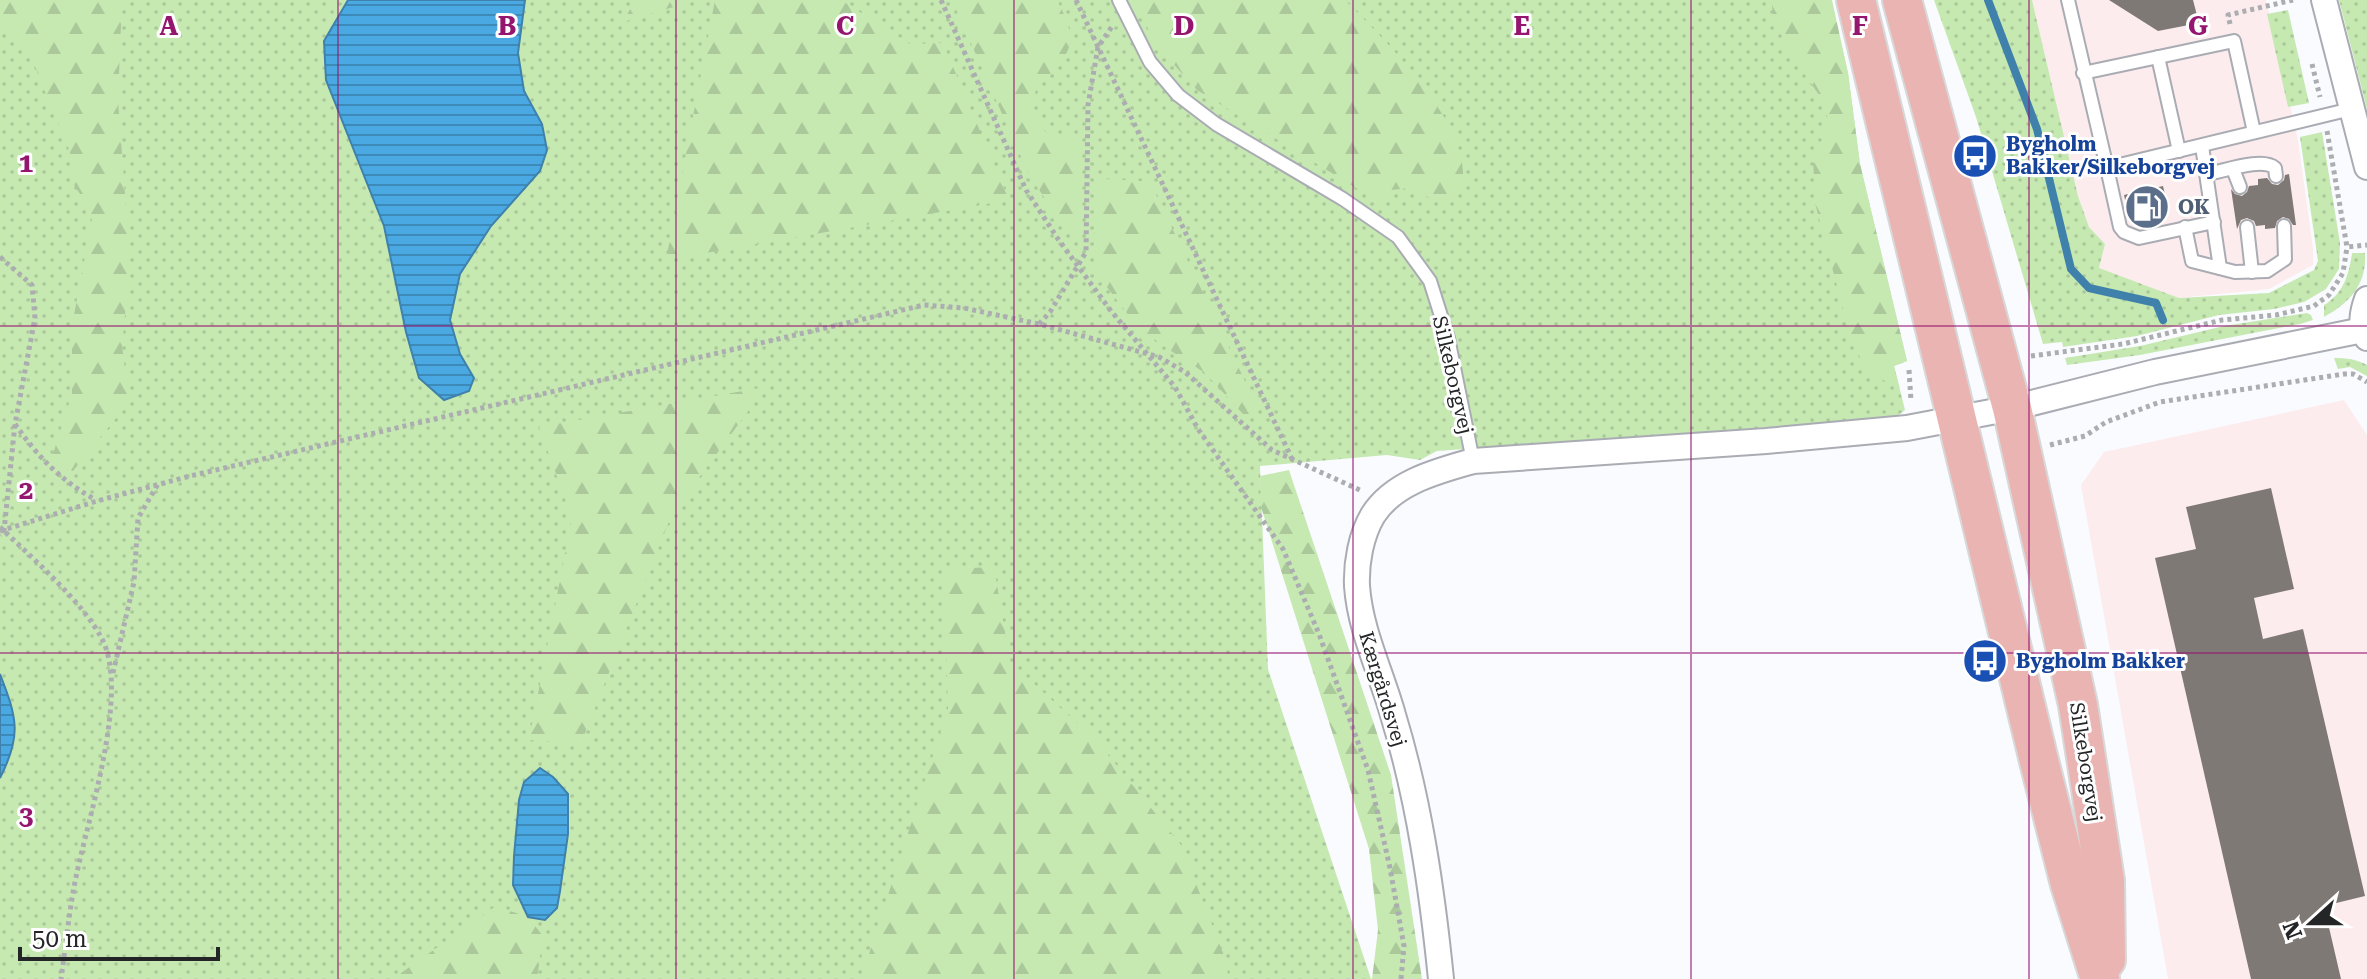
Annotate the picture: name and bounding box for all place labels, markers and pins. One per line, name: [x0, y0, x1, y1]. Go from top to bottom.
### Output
bus stop icon: Bygholm Bakker/Silkeborgvej: [1951, 132, 1999, 180]
place label: Bygholm Bakker/Silkeborgvej: [2006, 132, 2215, 179]
fuel station icon: OK: [2123, 183, 2171, 231]
place label: OK: [2178, 195, 2210, 219]
bus stop icon: Bygholm Bakker: [1961, 637, 2009, 685]
place label: Bygholm Bakker: [2016, 649, 2185, 673]

